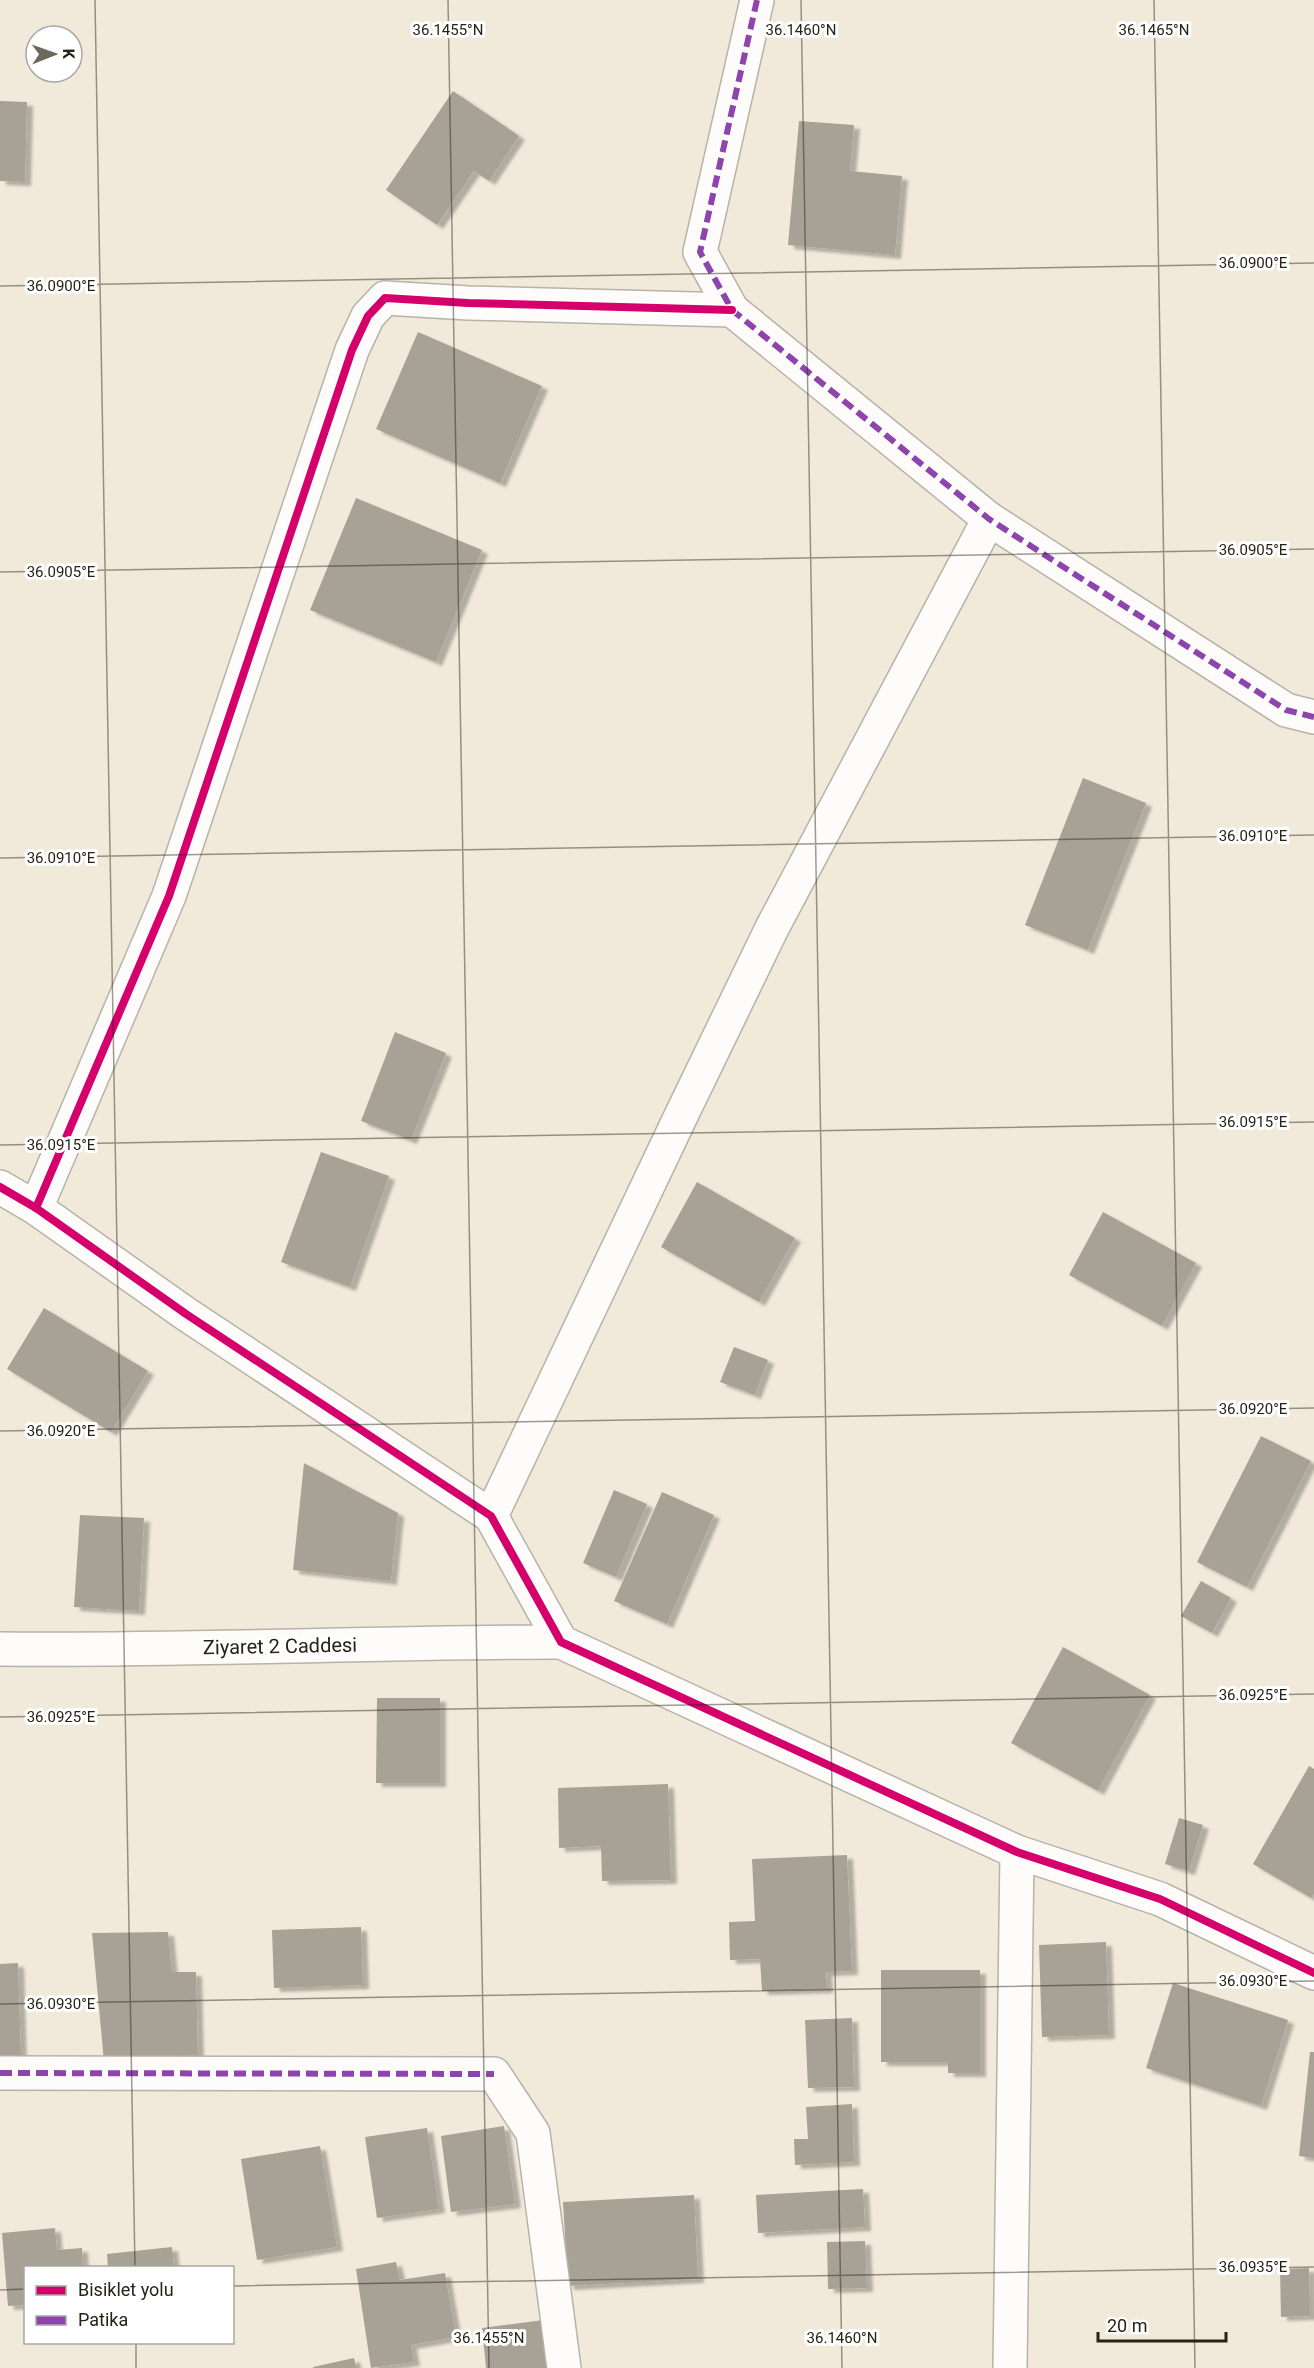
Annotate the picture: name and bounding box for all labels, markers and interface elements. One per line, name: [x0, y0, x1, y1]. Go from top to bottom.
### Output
text: 36.1455°N: [413, 21, 483, 39]
text: 36.1460°N: [766, 21, 836, 39]
text: 36.1465°N: [1119, 21, 1189, 39]
north arrow: [24, 24, 84, 84]
text: K: [59, 48, 78, 60]
text: 36.0900°E: [1219, 254, 1288, 272]
text: 36.0900°E: [27, 277, 96, 295]
text: 36.0905°E: [1219, 541, 1288, 559]
text: 36.0905°E: [27, 563, 96, 581]
text: 36.0910°E: [1219, 827, 1288, 845]
text: 36.0910°E: [27, 849, 96, 867]
text: 36.0915°E: [1219, 1113, 1288, 1131]
text: 36.0915°E: [27, 1136, 96, 1154]
text: 36.0920°E: [1219, 1400, 1288, 1418]
text: 36.0920°E: [27, 1422, 96, 1440]
street label: Ziyaret 2 Caddesi: [203, 1633, 357, 1659]
text: 36.0925°E: [1219, 1686, 1288, 1704]
text: 36.0925°E: [27, 1708, 96, 1726]
text: 36.0930°E: [1219, 1972, 1288, 1990]
text: 36.0930°E: [27, 1995, 96, 2013]
text: 36.0935°E: [1219, 2258, 1288, 2276]
legend: [24, 2266, 234, 2344]
text: Bisiklet yolu: [78, 2279, 174, 2300]
scale bar: [1098, 2305, 1226, 2343]
text: Patika: [78, 2309, 128, 2330]
text: 20 m: [1107, 2315, 1147, 2336]
text: 36.1455°N: [454, 2329, 524, 2347]
text: 36.1460°N: [807, 2329, 877, 2347]

